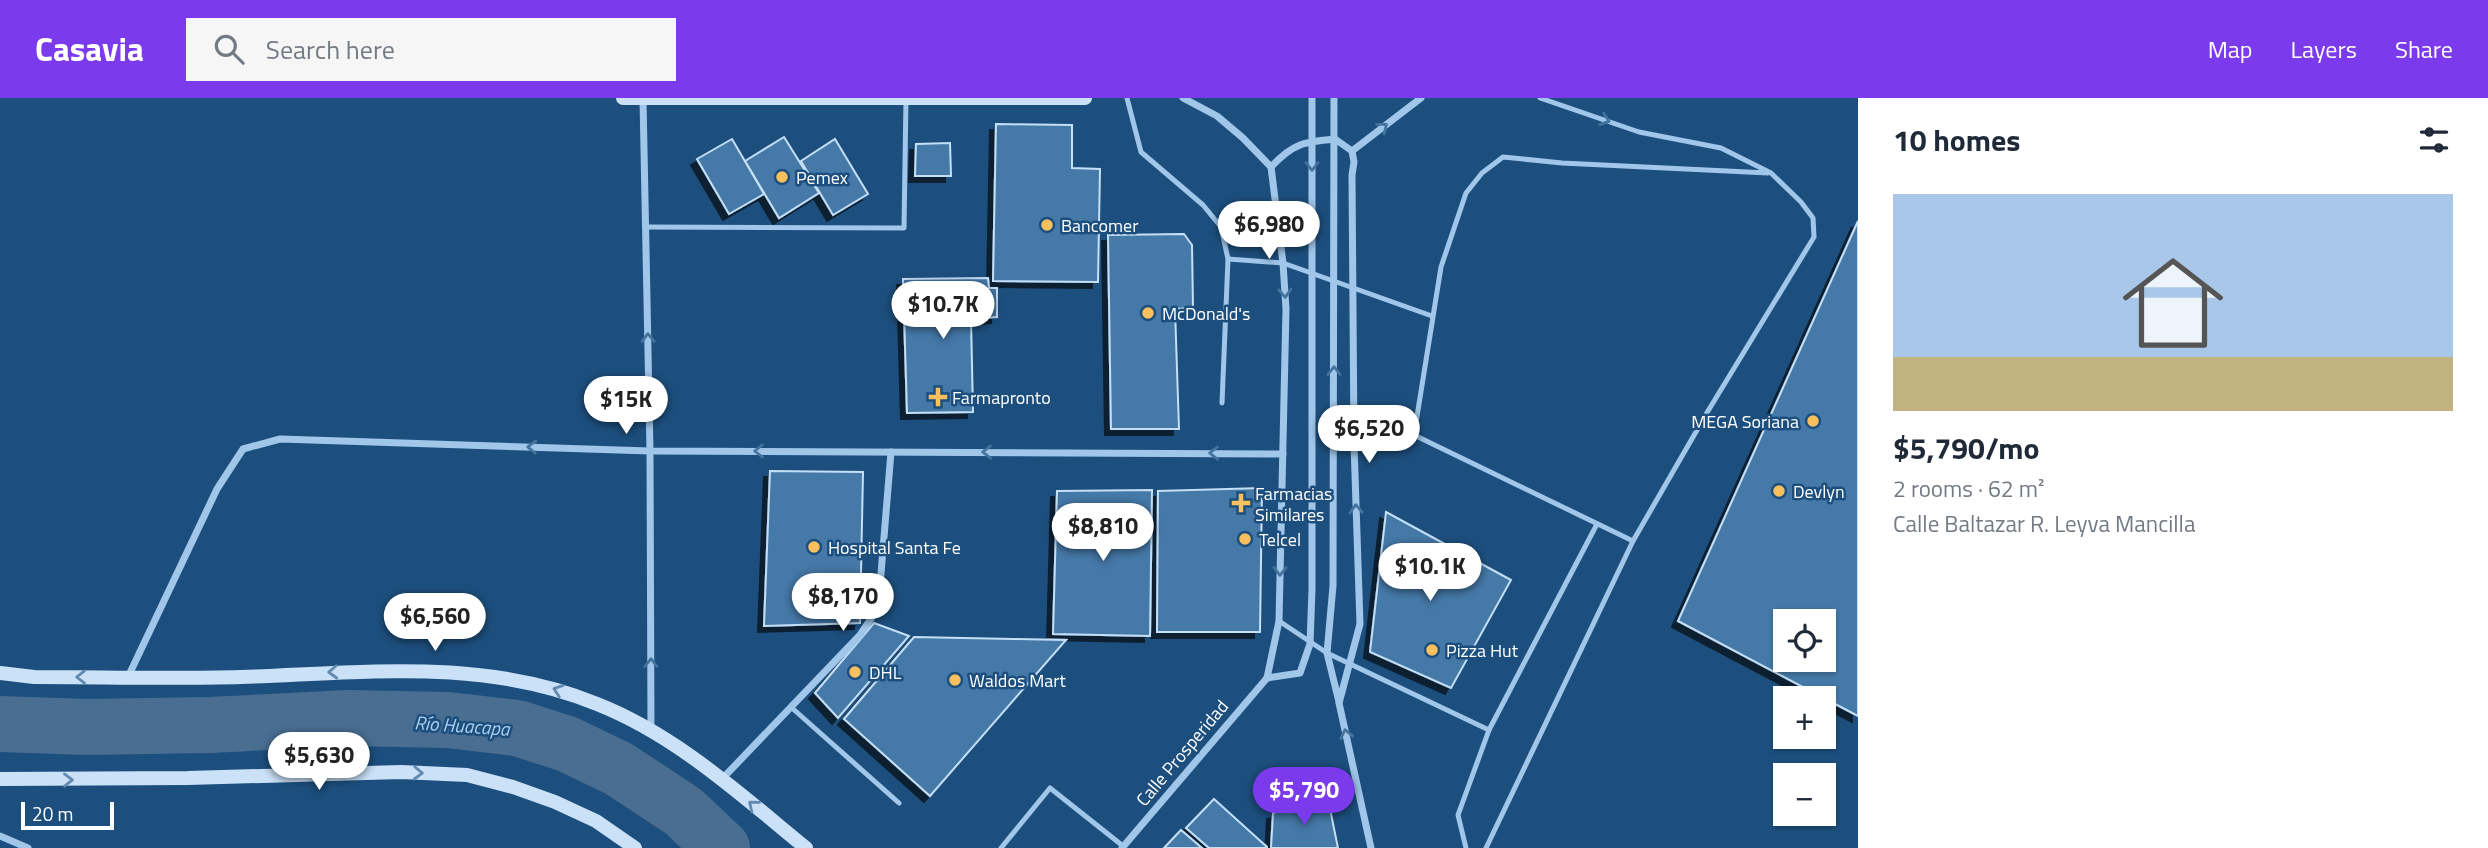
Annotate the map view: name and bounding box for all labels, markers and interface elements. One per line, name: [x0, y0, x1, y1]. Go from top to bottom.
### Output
search box: [186, 18, 676, 81]
text: Casavia: [35, 24, 144, 74]
icon: search: [210, 30, 248, 68]
text: Search here: [266, 30, 395, 69]
text: Map: [2208, 31, 2253, 67]
text: Layers: [2291, 31, 2357, 67]
text: Share: [2395, 31, 2453, 67]
one-way arrow: [1598, 112, 1610, 126]
text: 10 homes: [1893, 117, 2020, 163]
icon: filters: [2415, 121, 2453, 159]
one-way arrow: [1376, 122, 1388, 135]
one-way arrow: [1304, 161, 1320, 172]
place label: Pemex: [796, 164, 848, 191]
marker: Pemex: [774, 169, 790, 185]
pin: $6,980: [1212, 202, 1326, 261]
text: $6,980: [1234, 206, 1304, 241]
place label: Bancomer: [1061, 212, 1138, 239]
marker: Bancomer: [1039, 217, 1055, 233]
icon: home: [2110, 240, 2236, 366]
pin: $10.7K: [886, 282, 1000, 341]
text: $10.7K: [907, 286, 979, 321]
one-way arrow: [1277, 288, 1292, 299]
place label: McDonald's: [1162, 300, 1250, 327]
marker: McDonald's: [1140, 305, 1156, 321]
one-way arrow: [640, 332, 656, 342]
one-way arrow: [1326, 365, 1342, 376]
pin: $15K: [585, 376, 667, 436]
text: $15K: [600, 381, 652, 416]
place label: Farmapronto: [952, 384, 1051, 411]
marker: Farmapronto: [930, 389, 946, 405]
pin: $6,520: [1312, 406, 1426, 465]
place label: MEGA Soriana: [1691, 408, 1799, 435]
text: $6,520: [1334, 410, 1404, 445]
marker: MEGA Soriana: [1805, 413, 1821, 429]
text: $5,790/mo: [1893, 425, 2039, 471]
one-way arrow: [526, 439, 537, 455]
one-way arrow: [754, 443, 764, 459]
one-way arrow: [981, 444, 992, 460]
one-way arrow: [1209, 445, 1219, 461]
text: 2 rooms · 62 m²: [1893, 471, 2044, 506]
place label: Devlyn: [1793, 478, 1845, 505]
place label: Farmacias Similares: [1255, 480, 1332, 528]
marker: Devlyn: [1771, 483, 1787, 499]
marker: Farmacias Similares: [1233, 495, 1249, 511]
pin: $8,810: [1046, 504, 1160, 563]
one-way arrow: [1349, 504, 1364, 515]
text: Calle Baltazar R. Leyva Mancilla: [1893, 506, 2195, 541]
text: $8,810: [1068, 508, 1138, 543]
place label: Telcel: [1259, 526, 1301, 553]
marker: Telcel: [1237, 531, 1253, 547]
place label: Hospital Santa Fe: [828, 534, 961, 561]
marker: Hospital Santa Fe: [806, 539, 822, 555]
pin: $10.1K: [1373, 544, 1487, 603]
text: $10.1K: [1394, 548, 1466, 583]
one-way arrow: [1272, 566, 1288, 577]
pin: $8,170: [786, 574, 900, 633]
text: $8,170: [808, 578, 878, 613]
pin: $6,560: [378, 594, 492, 653]
text: $6,560: [400, 598, 470, 633]
map controls: [1773, 609, 1836, 826]
button: locate: [1773, 609, 1836, 672]
place label: Pizza Hut: [1446, 637, 1519, 664]
marker: Pizza Hut: [1424, 642, 1440, 658]
one-way arrow: [643, 657, 659, 668]
place label: DHL: [869, 659, 902, 686]
one-way arrow: [327, 664, 338, 679]
marker: DHL: [847, 664, 863, 680]
place label: Waldos Mart: [969, 667, 1067, 694]
one-way arrow: [75, 669, 86, 685]
marker: Waldos Mart: [947, 672, 963, 688]
one-way arrow: [553, 684, 565, 698]
button: +: [1773, 686, 1836, 749]
street label: Calle Prosperidad: [1129, 694, 1235, 812]
water label: Río Huacapa: [414, 707, 512, 743]
one-way arrow: [1339, 728, 1354, 740]
pin: $5,630: [262, 732, 376, 792]
text: $5,630: [284, 737, 354, 772]
button: −: [1773, 763, 1836, 826]
one-way arrow: [413, 766, 424, 781]
pin: $5,790: [1247, 768, 1361, 827]
one-way arrow: [63, 772, 74, 788]
text: $5,790: [1269, 772, 1339, 807]
scale bar: [21, 799, 114, 831]
text: 20 m: [32, 799, 73, 828]
one-way arrow: [748, 801, 761, 813]

